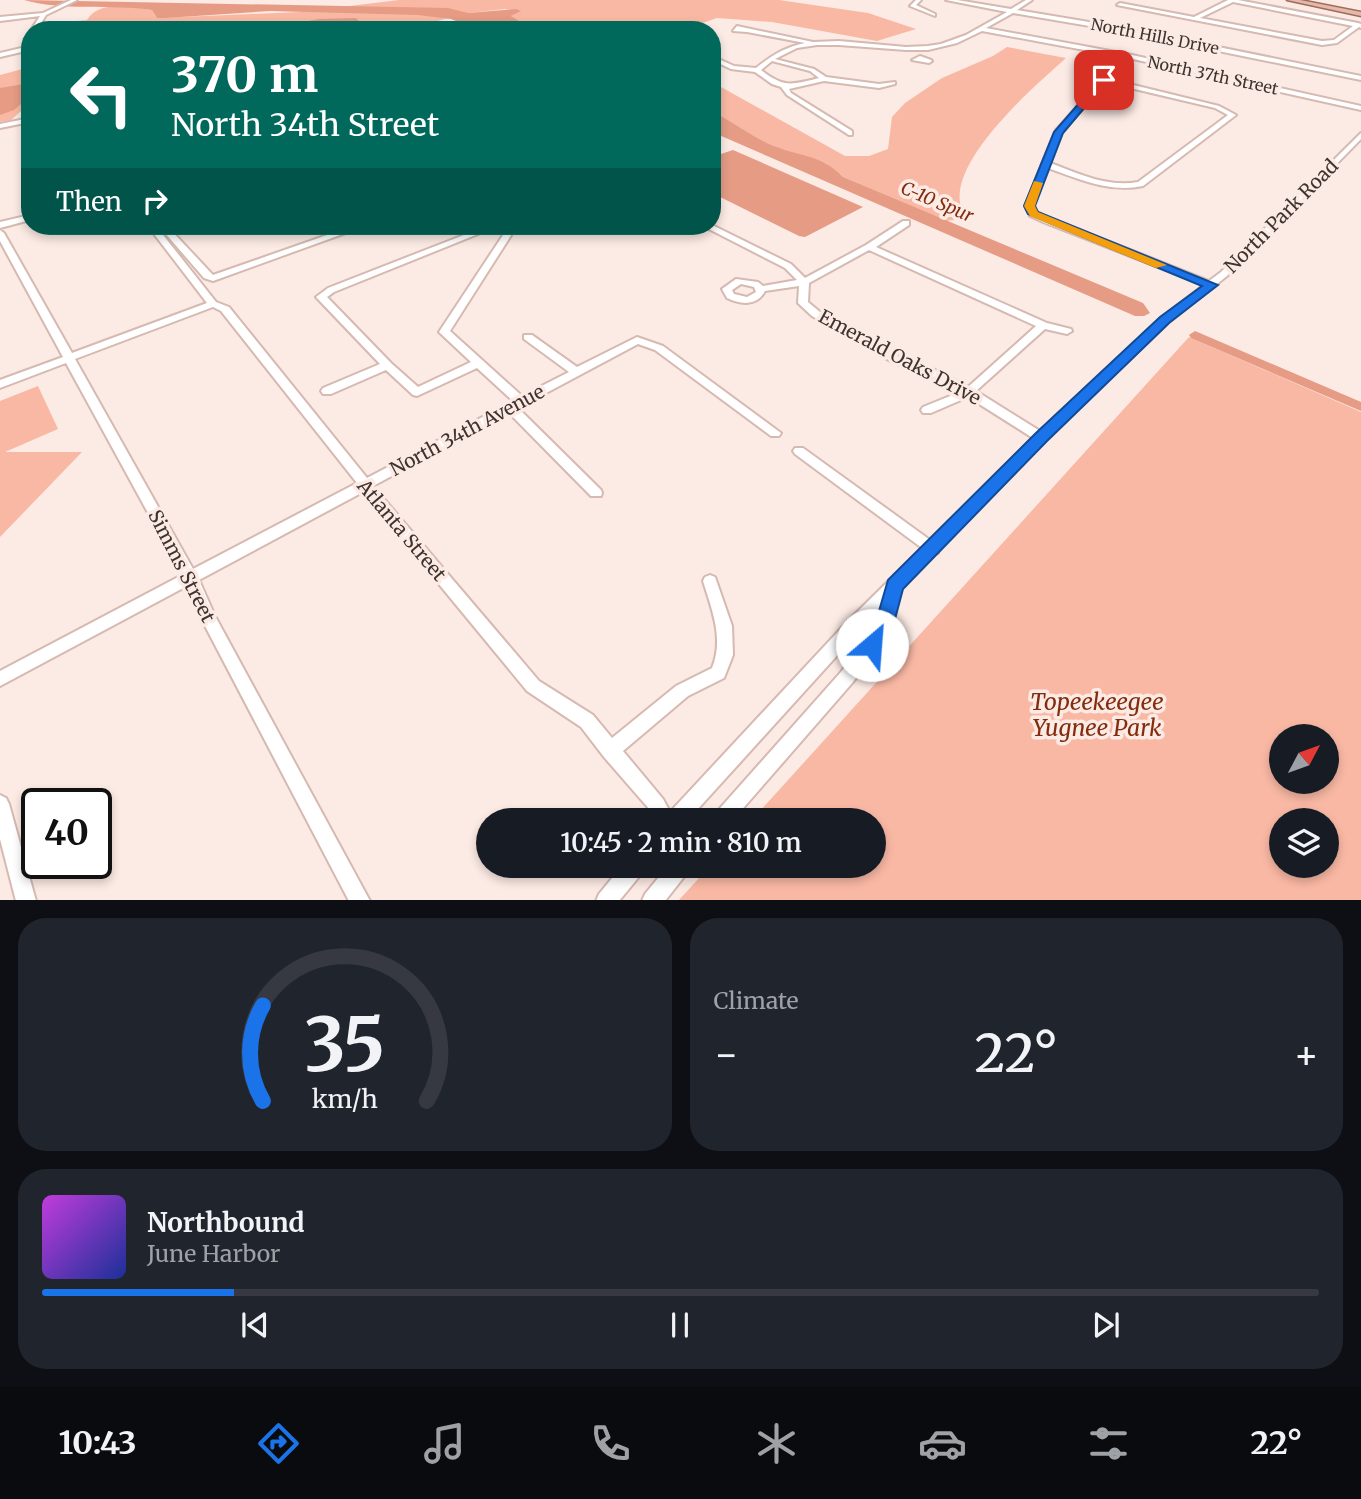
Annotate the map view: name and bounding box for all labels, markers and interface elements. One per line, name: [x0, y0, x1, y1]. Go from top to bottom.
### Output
street label: North Hills Drive: [1089, 14, 1221, 58]
text: 370 m: [171, 44, 318, 105]
icon: left: [56, 49, 147, 140]
pin: [1074, 50, 1134, 110]
street label: North 37th Street: [1146, 51, 1281, 99]
icon: arrive: [1085, 61, 1123, 99]
text: North 34th Street: [171, 105, 439, 145]
street label: North Park Road: [1219, 154, 1343, 278]
water label: C-10 Spur: [897, 176, 978, 227]
icon: right: [136, 182, 174, 220]
text: Then: [56, 185, 122, 218]
street label: Emerald Oaks Drive: [815, 304, 985, 410]
street label: North 34th Avenue: [386, 379, 548, 481]
street label: Atlanta Street: [352, 473, 452, 586]
street label: Simms Street: [143, 506, 221, 627]
position arrow: [835, 608, 909, 682]
park label: Topeekeegee Yugnee Park: [1030, 687, 1164, 742]
north arrow: [1269, 724, 1339, 794]
map controls: [1269, 724, 1339, 878]
speed limit sign: 40: [21, 788, 112, 879]
button: layers: [1269, 808, 1339, 878]
text: 10:45 · 2 min · 810 m: [560, 826, 802, 859]
text: Climate: [714, 986, 799, 1015]
text: 35: [304, 999, 385, 1091]
text: 22°: [974, 1021, 1058, 1086]
text: −: [714, 1031, 739, 1078]
text: +: [1294, 1031, 1319, 1078]
text: km/h: [312, 1082, 378, 1114]
text: Northbound: [147, 1206, 305, 1239]
text: June Harbor: [147, 1239, 280, 1268]
icon: previous: [236, 1306, 274, 1344]
icon: pause: [661, 1306, 699, 1344]
icon: next: [1087, 1306, 1125, 1344]
icon: directions: [254, 1419, 303, 1468]
icon: music: [420, 1419, 469, 1468]
icon: phone: [586, 1419, 635, 1468]
icon: climate: [752, 1419, 801, 1468]
icon: car: [918, 1419, 967, 1468]
icon: filters: [1084, 1419, 1133, 1468]
text: 10:43: [59, 1423, 136, 1463]
text: 22°: [1250, 1423, 1302, 1463]

